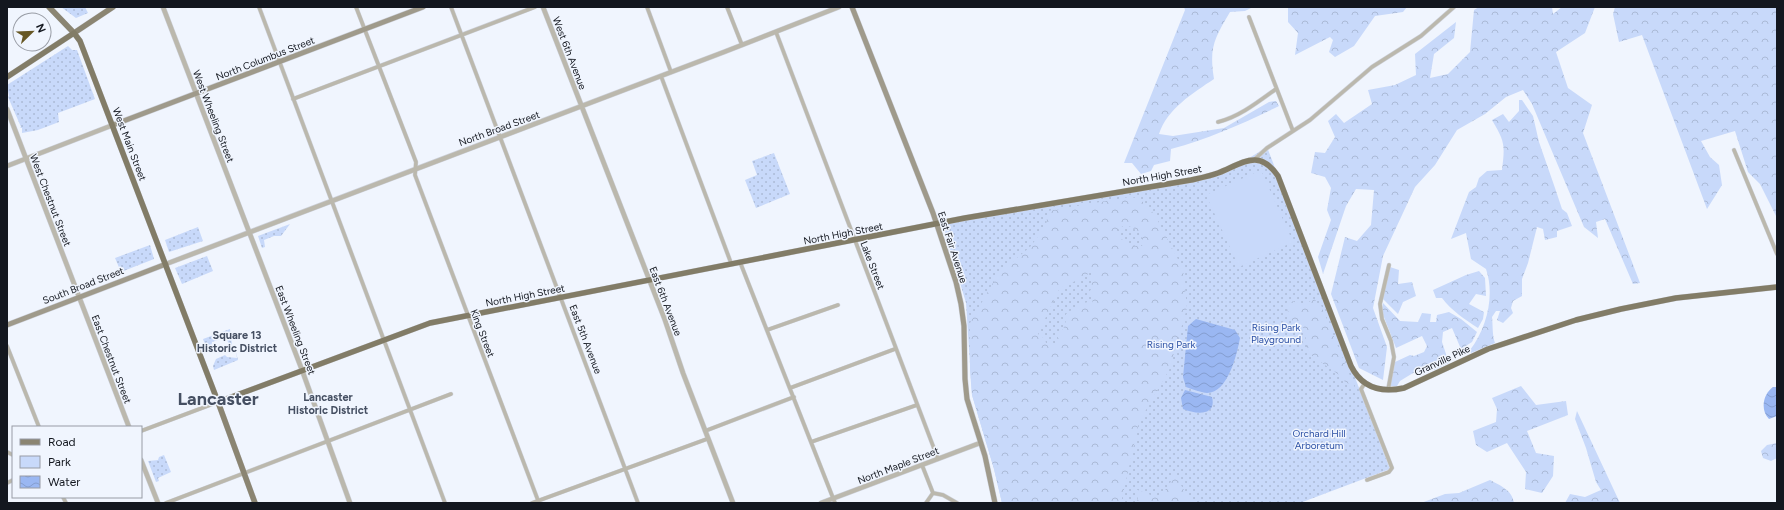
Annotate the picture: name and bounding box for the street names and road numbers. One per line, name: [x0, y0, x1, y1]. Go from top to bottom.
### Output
street label: West 6th Avenue: [550, 15, 590, 92]
street label: North Columbus Street: [214, 34, 317, 83]
street label: West Wheeling Street: [190, 68, 237, 165]
street label: West Main Street: [110, 106, 150, 183]
street label: North Broad Street: [457, 108, 542, 149]
street label: West Chestnut Street: [27, 152, 74, 248]
street label: North High Street: [1121, 162, 1203, 189]
street label: East Fair Avenue: [935, 210, 970, 285]
street label: North High Street: [802, 219, 884, 248]
street label: Lake Street: [857, 239, 888, 292]
street label: South Broad Street: [41, 264, 126, 307]
street label: East 6th Avenue: [646, 265, 685, 338]
street label: North High Street: [484, 281, 566, 310]
street label: East Wheeling Street: [273, 284, 319, 377]
street label: East 5th Avenue: [566, 303, 605, 376]
street label: King Street: [467, 307, 498, 359]
street label: East Chestnut Street: [89, 313, 135, 406]
street label: Granville Pike: [1412, 342, 1473, 379]
street label: North Maple Street: [856, 444, 941, 487]

